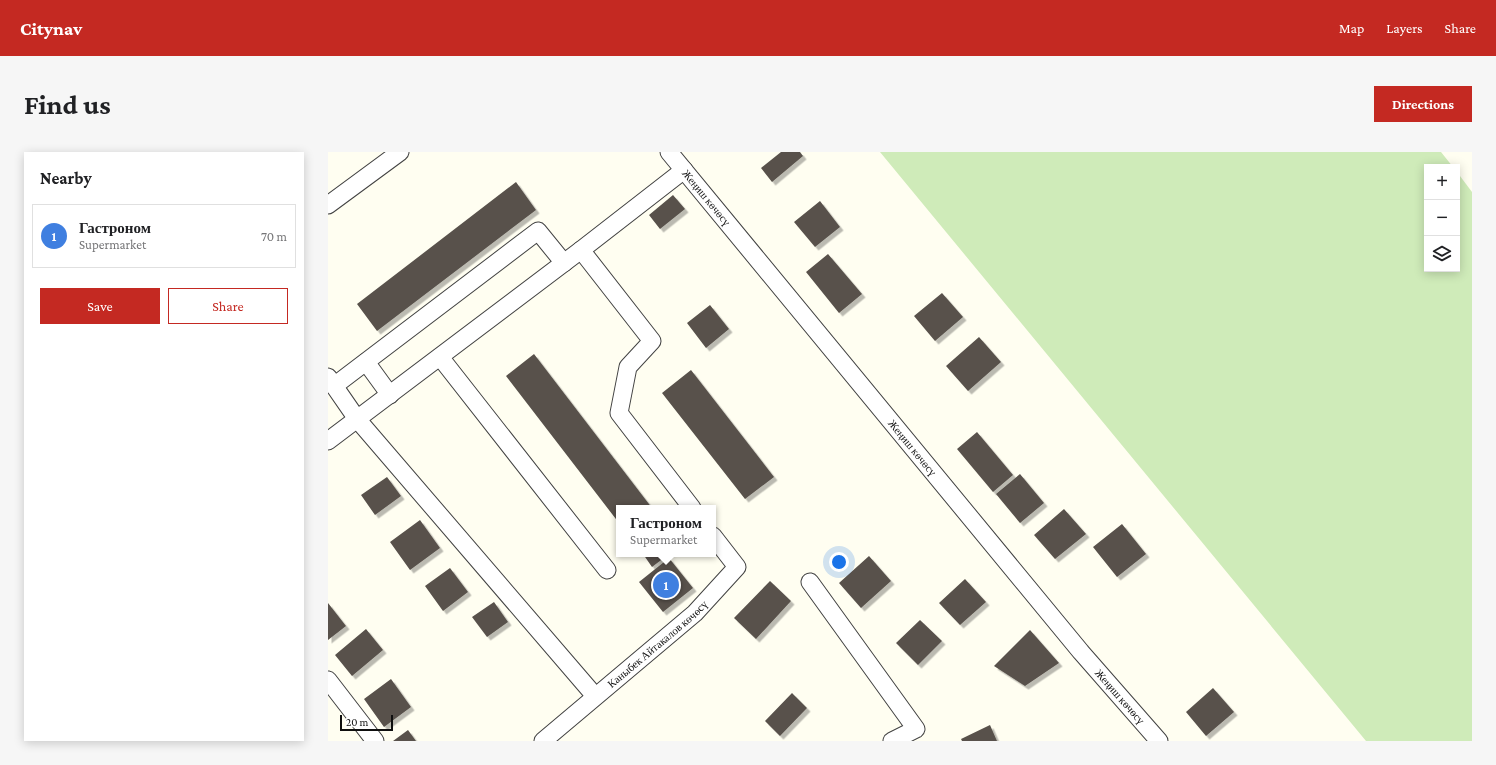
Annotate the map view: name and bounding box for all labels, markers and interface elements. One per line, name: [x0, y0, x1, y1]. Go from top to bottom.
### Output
text: Citynav: [20, 18, 82, 39]
text: Map: [1339, 20, 1364, 36]
text: Layers: [1386, 20, 1423, 36]
text: Share: [1445, 20, 1476, 36]
button: Directions: [1374, 86, 1472, 122]
text: Find us: [24, 89, 111, 120]
map controls: [1424, 164, 1460, 272]
button: +: [1424, 164, 1460, 200]
street label: Жеңиш көчөсү: [680, 167, 733, 228]
text: Nearby: [40, 169, 92, 188]
button: −: [1424, 200, 1460, 236]
text: Гастроном: [79, 220, 151, 236]
text: 1: [52, 229, 56, 244]
text: 70 m: [261, 229, 287, 244]
button: layers: [1424, 236, 1460, 272]
text: Supermarket: [79, 237, 146, 252]
button: Save: [40, 288, 160, 324]
button: Share: [168, 288, 288, 324]
street label: Жеңиш көчөсү: [886, 417, 939, 478]
popup: [616, 505, 716, 557]
text: Гастроном: [630, 515, 702, 531]
text: Supermarket: [630, 532, 697, 547]
your location: [829, 552, 849, 572]
pin: 1: [653, 570, 679, 600]
street label: Каныбек Айтакалов көчөсү: [605, 597, 710, 690]
street label: Жеңиш көчөсү: [1093, 667, 1147, 727]
scale bar: [340, 713, 393, 732]
text: 20 m: [346, 716, 368, 728]

